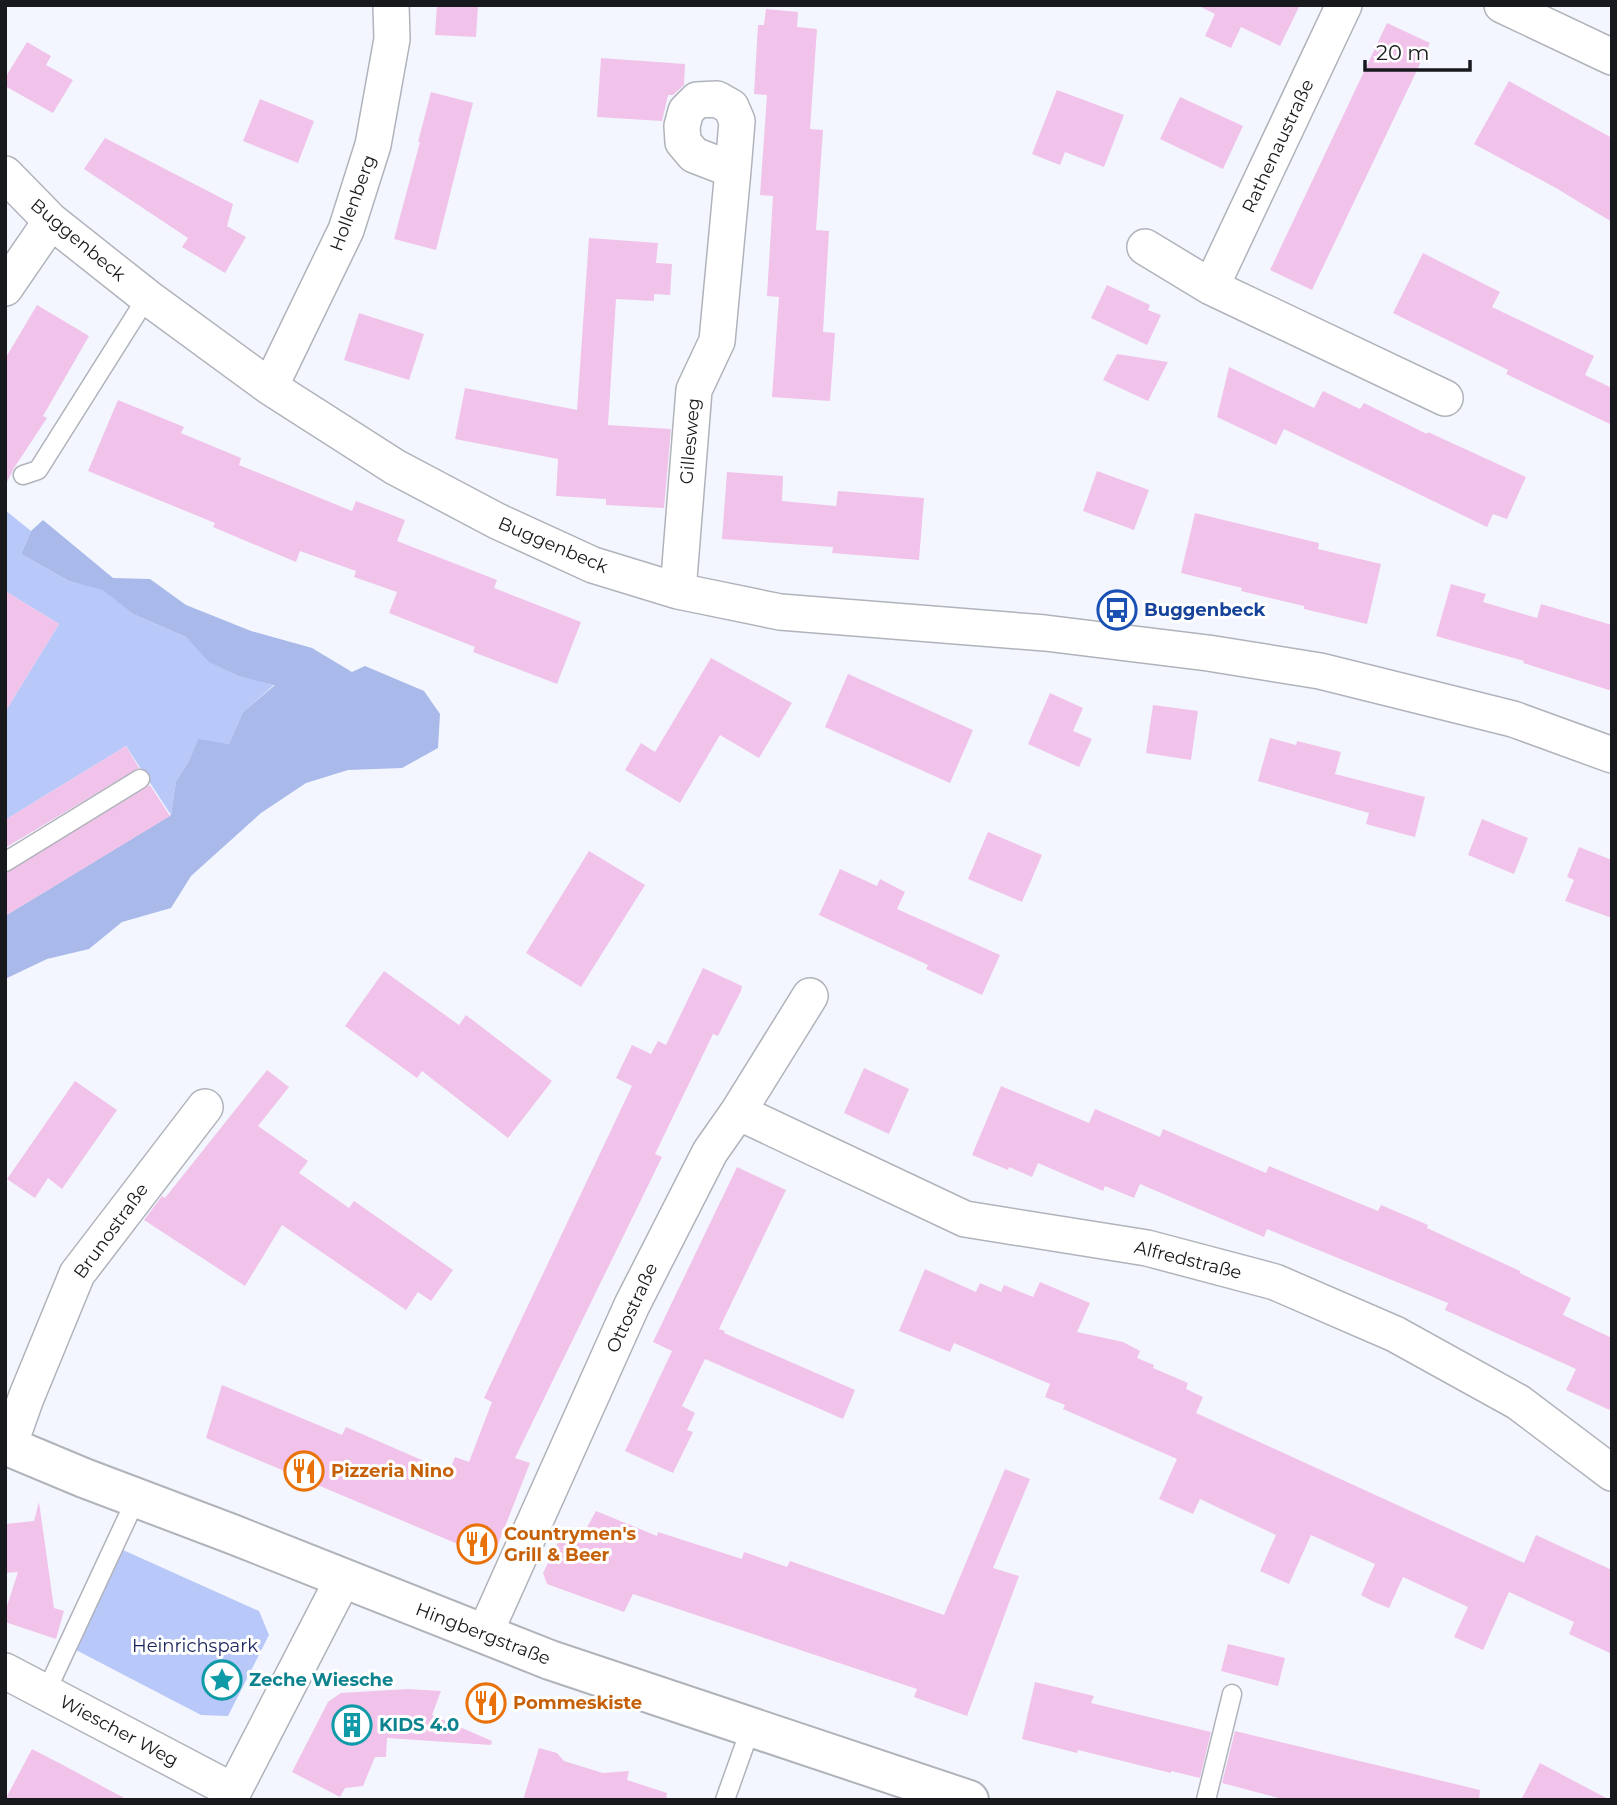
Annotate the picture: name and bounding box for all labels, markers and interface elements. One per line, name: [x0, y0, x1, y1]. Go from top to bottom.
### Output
scale bar: [1365, 28, 1470, 72]
text: 20 m: [1376, 40, 1430, 65]
street label: Rathenaustraße: [1237, 76, 1319, 216]
street label: Hollenberg: [325, 152, 381, 254]
street label: Buggenbeck: [26, 194, 130, 286]
street label: Gillesweg: [675, 397, 705, 485]
street label: Buggenbeck: [495, 512, 611, 578]
bus stop icon: Buggenbeck: [1096, 589, 1138, 631]
place label: Buggenbeck: [1144, 599, 1265, 621]
street label: Brunostraße: [69, 1179, 153, 1283]
street label: Alfredstraße: [1132, 1236, 1244, 1284]
street label: Ottostraße: [602, 1259, 662, 1356]
restaurant icon: Pizzeria Nino: [283, 1450, 325, 1492]
place label: Pizzeria Nino: [331, 1460, 454, 1482]
restaurant icon: Countrymen's Grill & Beer: [456, 1523, 498, 1565]
place label: Countrymen's Grill & Beer: [504, 1523, 637, 1566]
street label: Hingbergstraße: [413, 1598, 554, 1670]
park label: Heinrichspark: [132, 1635, 258, 1657]
place icon: Zeche Wiesche: [201, 1659, 243, 1701]
place label: Zeche Wiesche: [249, 1669, 393, 1691]
restaurant icon: Pommeskiste: [465, 1682, 507, 1724]
street label: Wiescher Weg: [56, 1690, 182, 1772]
place label: Pommeskiste: [513, 1692, 642, 1714]
building icon: KIDS 4.0: [331, 1704, 373, 1746]
place label: KIDS 4.0: [379, 1714, 459, 1736]

